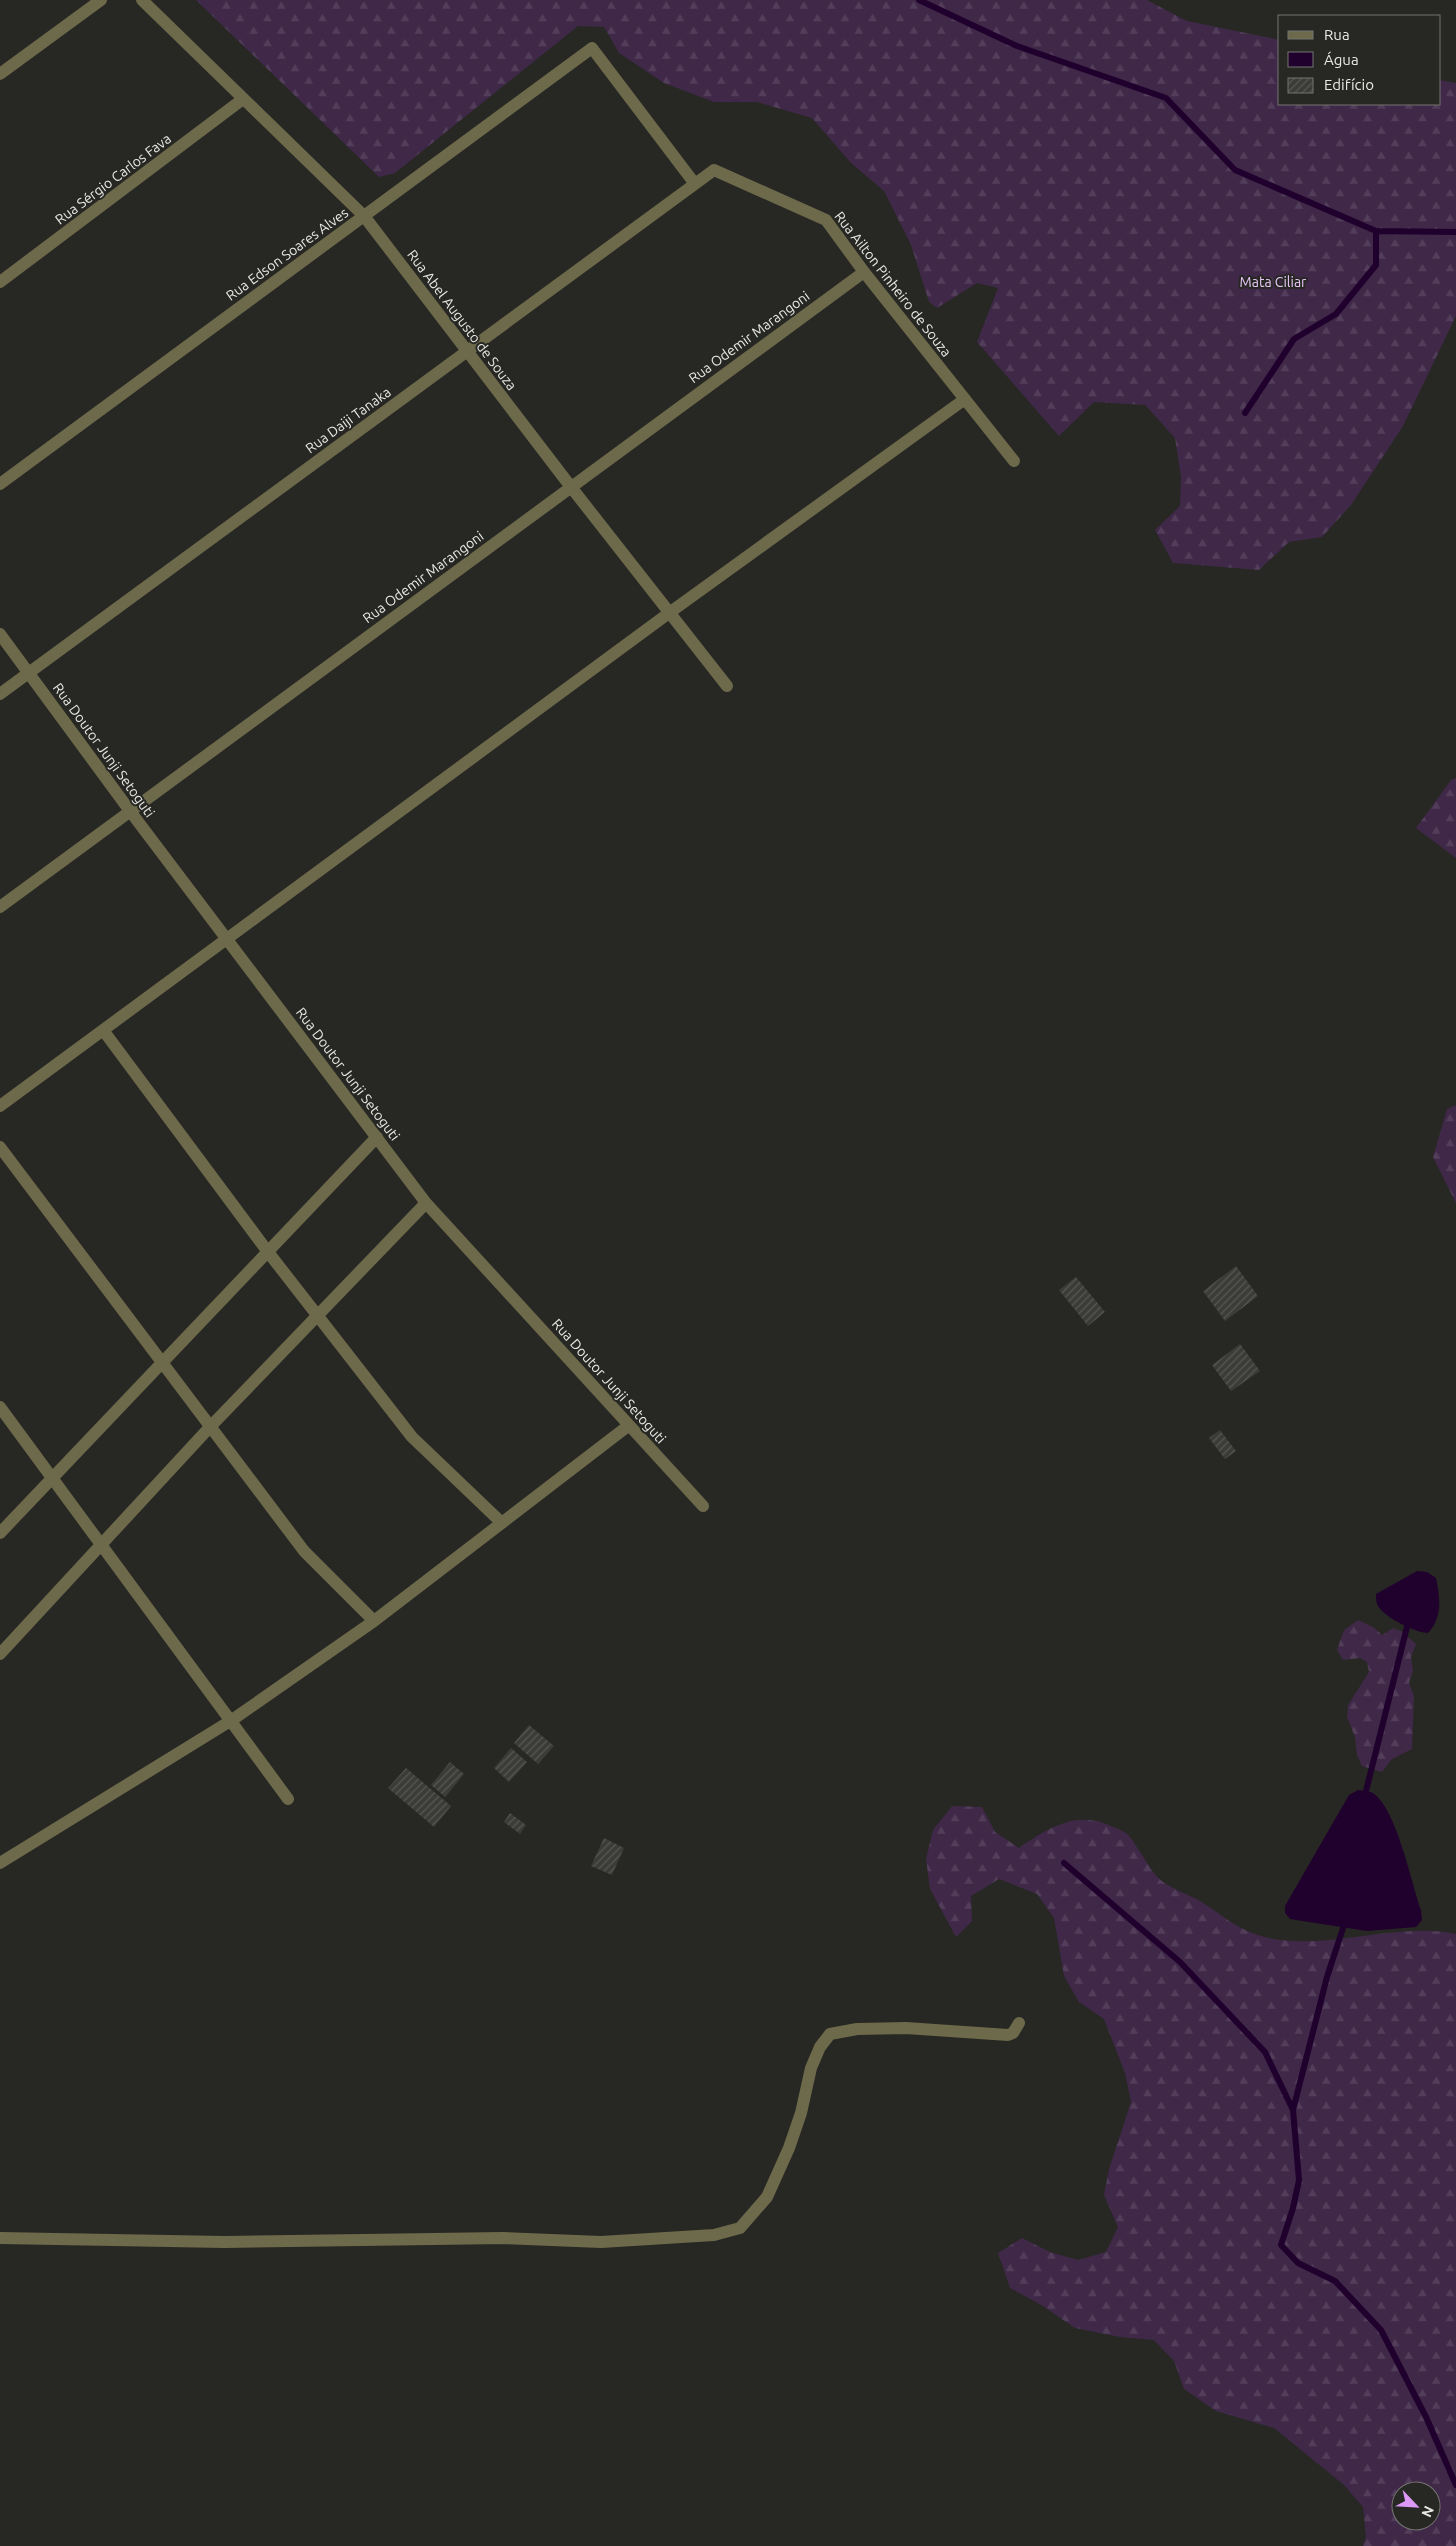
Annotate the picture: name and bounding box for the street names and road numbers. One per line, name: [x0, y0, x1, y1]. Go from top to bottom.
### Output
street label: Rua Sérgio Carlos Fava: [52, 130, 174, 228]
street label: Rua Edson Soares Alves: [223, 204, 351, 304]
street label: Rua Ailton Pinheiro de Souza: [831, 208, 955, 360]
street label: Rua Abel Augusto de Souza: [404, 247, 520, 393]
street label: Rua Odemir Marangoni: [685, 288, 813, 386]
street label: Rua Daiji Tanaka: [302, 384, 394, 456]
street label: Rua Odemir Marangoni: [359, 528, 487, 626]
street label: Rua Doutor Junji Setoguti: [50, 680, 158, 820]
street label: Rua Doutor Junji Setoguti: [293, 1005, 403, 1143]
street label: Rua Doutor Junji Setoguti: [549, 1315, 669, 1447]

